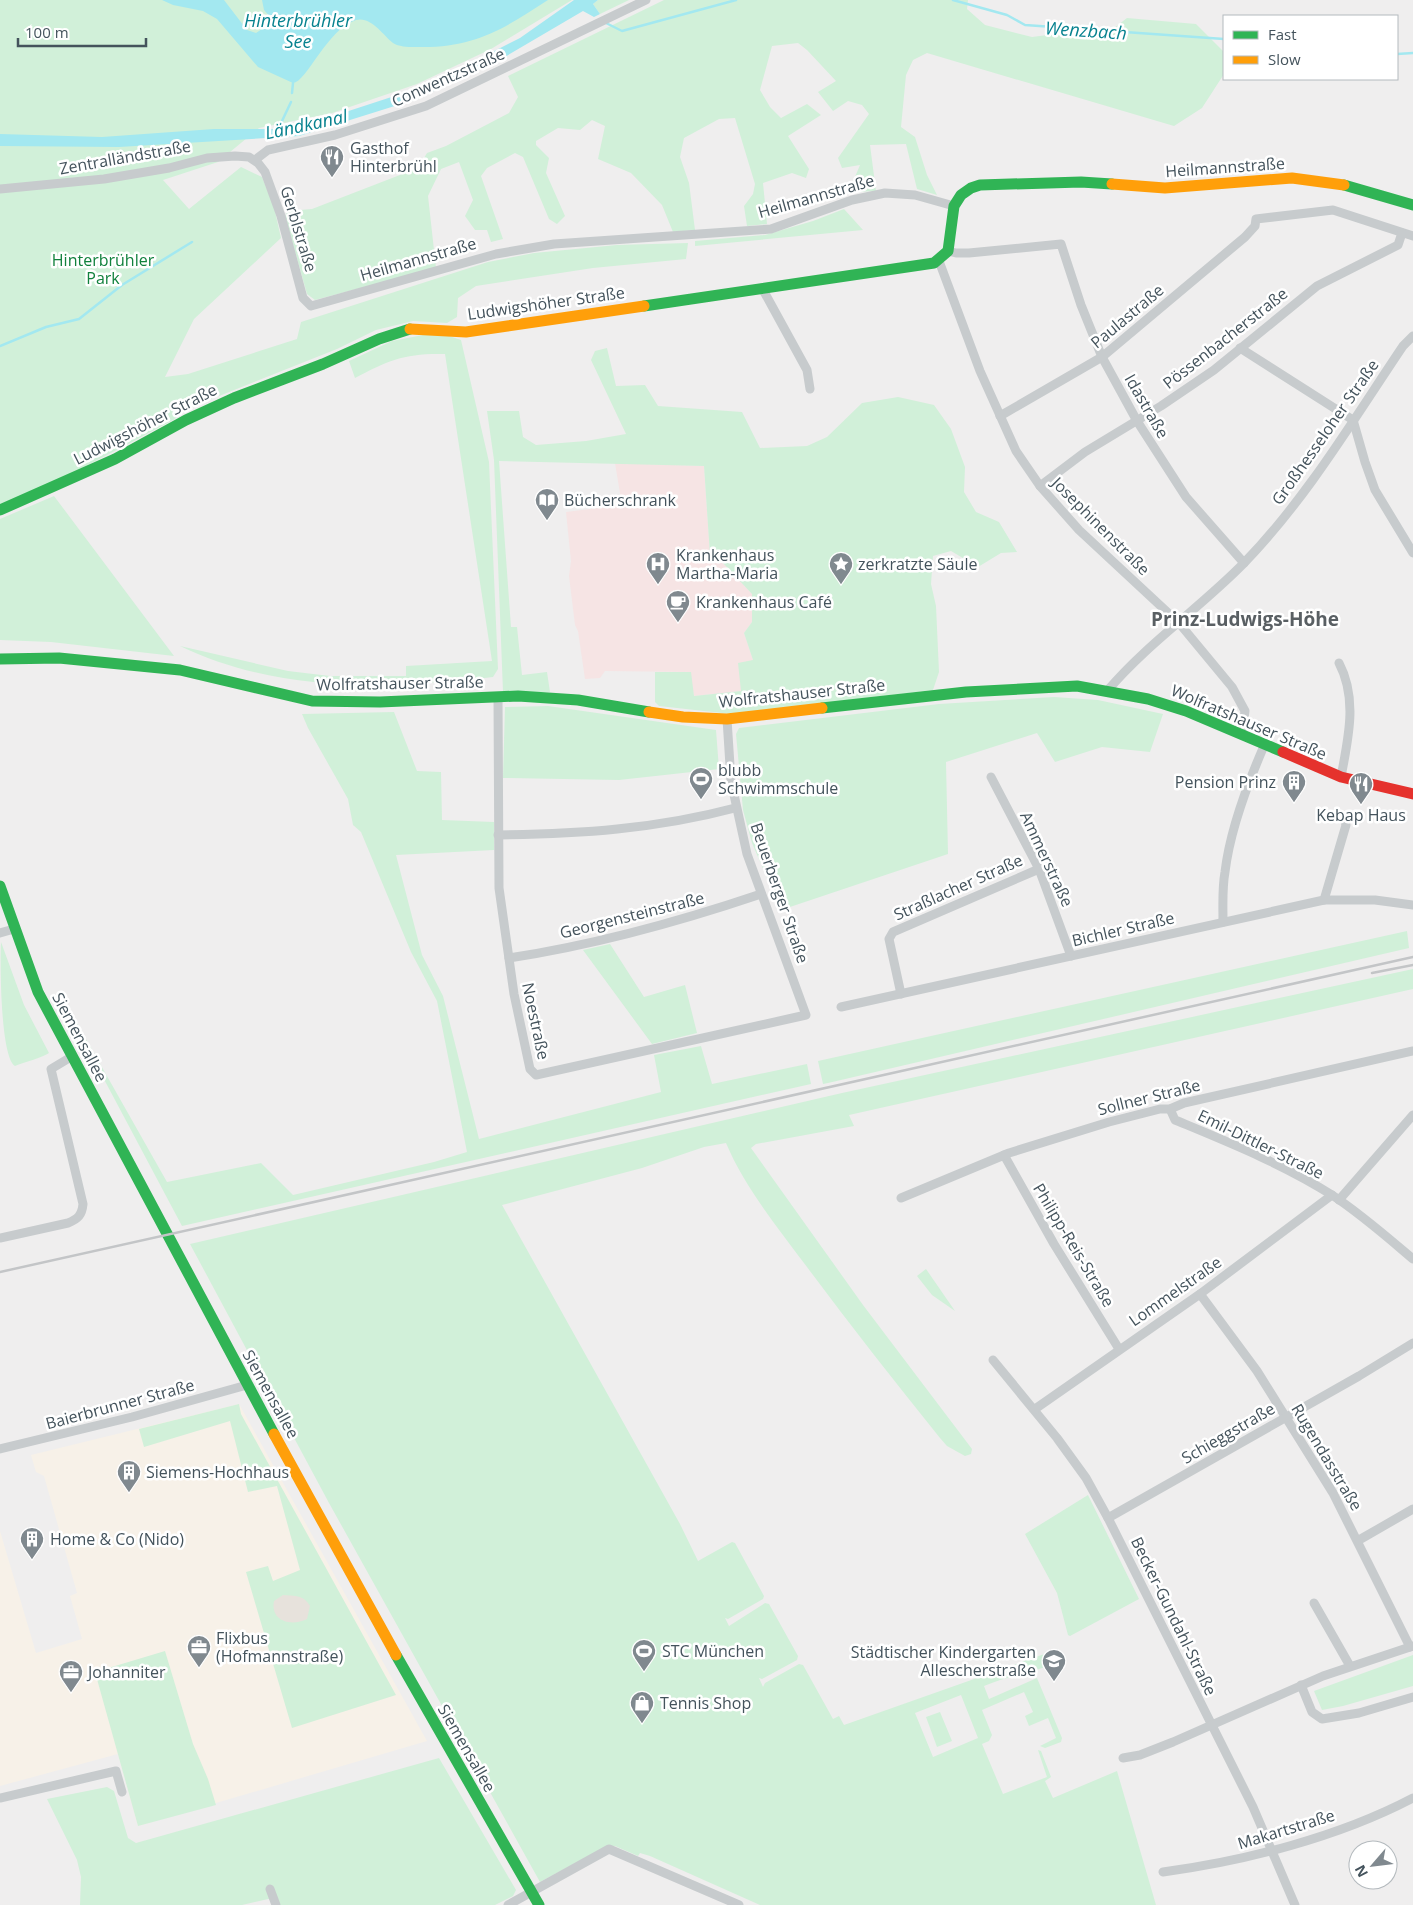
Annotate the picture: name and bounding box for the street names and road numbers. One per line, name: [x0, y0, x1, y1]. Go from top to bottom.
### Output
street label: Conwentzstraße: [388, 42, 508, 112]
street label: Zentralländstraße: [57, 135, 193, 179]
street label: Heilmannstraße: [1164, 152, 1286, 182]
street label: Heilmannstraße: [755, 169, 877, 223]
street label: Gerblstraße: [276, 183, 322, 275]
street label: Heilmannstraße: [357, 232, 479, 286]
street label: Paulastraße: [1086, 279, 1168, 353]
street label: Ludwigshöher Straße: [466, 281, 626, 325]
street label: Pössenbacherstraße: [1158, 282, 1292, 394]
street label: Großhesseloher Straße: [1266, 355, 1384, 509]
street label: Idastraße: [1120, 370, 1174, 442]
street label: Ludwigshöher Straße: [69, 378, 221, 470]
street label: Josephinenstraße: [1046, 471, 1155, 580]
street label: Wolfratshauser Straße: [316, 671, 484, 695]
street label: Wolfratshauser Straße: [718, 673, 886, 713]
street label: Wolfratshauser Straße: [1168, 679, 1330, 765]
street label: Ammerstraße: [1015, 808, 1079, 910]
street label: Beuerberger Straße: [746, 820, 814, 966]
street label: Straßlacher Straße: [890, 849, 1026, 925]
street label: Georgensteinstraße: [557, 886, 707, 944]
street label: Bichler Straße: [1070, 907, 1176, 951]
street label: Noestraße: [517, 980, 555, 1062]
street label: Siemensallee: [47, 989, 113, 1085]
street label: Sollner Straße: [1095, 1074, 1203, 1120]
street label: Emil-Dittler-Straße: [1194, 1104, 1328, 1184]
street label: Philipp-Reis-Straße: [1028, 1179, 1120, 1311]
street label: Lommelstraße: [1124, 1251, 1226, 1331]
street label: Siemensallee: [238, 1346, 304, 1442]
street label: Baierbrunner Straße: [43, 1374, 197, 1434]
street label: Schieggstraße: [1177, 1397, 1279, 1469]
street label: Rugendasstraße: [1286, 1399, 1368, 1515]
street label: Becker-Gundahl-Straße: [1126, 1533, 1222, 1699]
street label: Siemensallee: [433, 1700, 501, 1796]
street label: Makartstraße: [1235, 1804, 1337, 1854]

